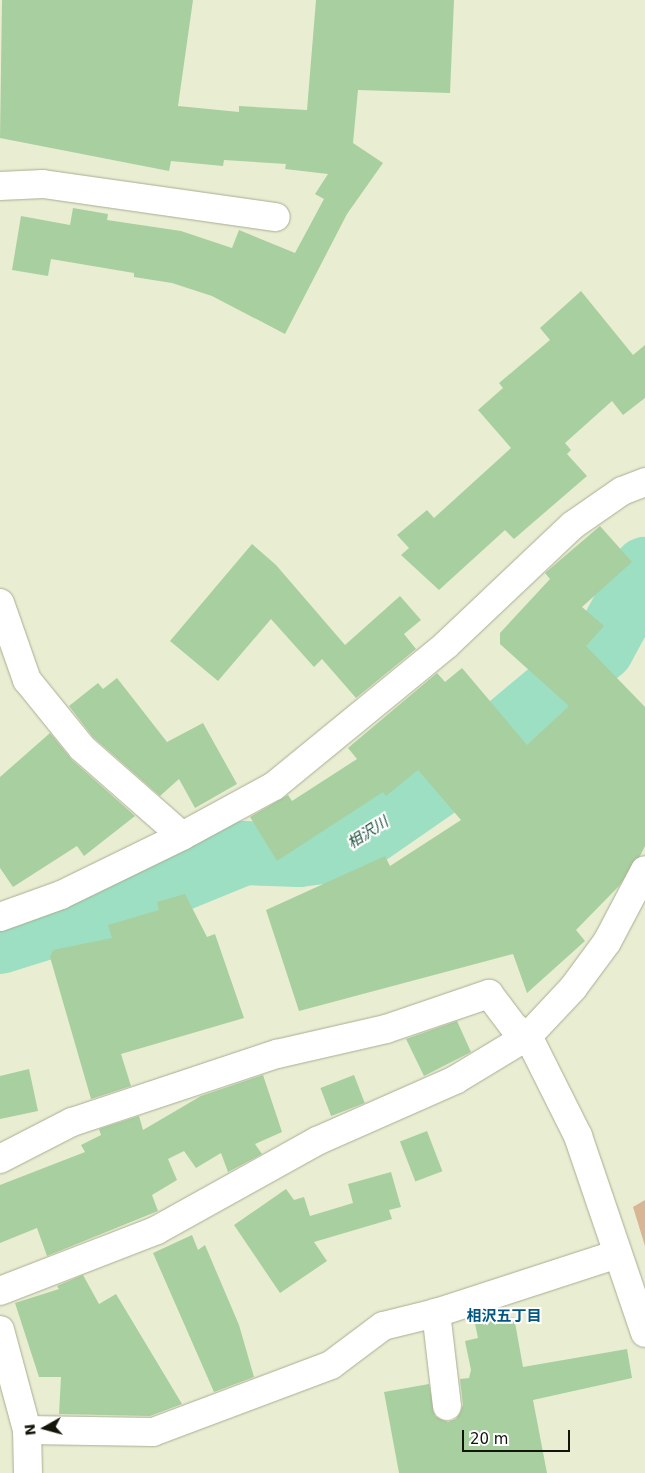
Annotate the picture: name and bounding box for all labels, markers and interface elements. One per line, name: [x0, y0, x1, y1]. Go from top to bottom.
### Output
water label: 相沢川: [344, 813, 392, 853]
district label: 相沢五丁目: [467, 1308, 541, 1326]
north arrow: [20, 1403, 70, 1453]
scale bar: [465, 1420, 572, 1452]
text: N: [21, 1423, 39, 1437]
text: 20 m: [470, 1430, 508, 1448]

